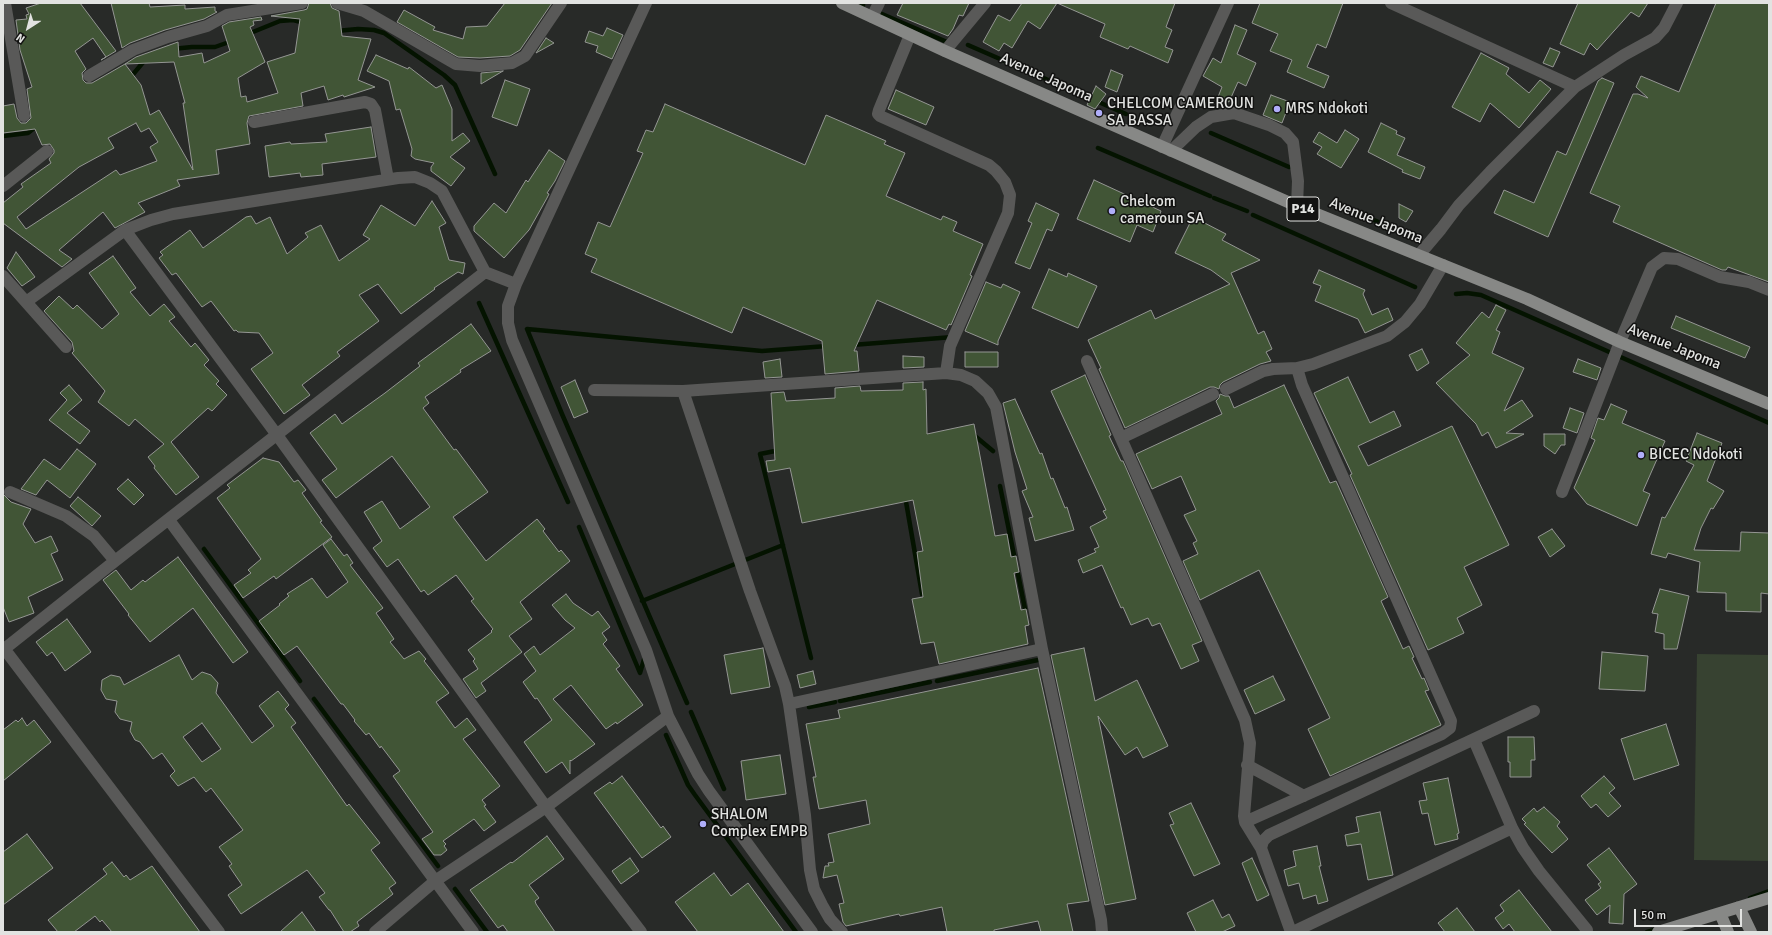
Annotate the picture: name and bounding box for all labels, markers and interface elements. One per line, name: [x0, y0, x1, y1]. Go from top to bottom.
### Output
north arrow: [8, 8, 48, 48]
text: N: [14, 31, 28, 46]
street label: Avenue Japoma: [997, 50, 1095, 106]
place label: CHELCOM CAMEROUN SA BASSA: [1107, 95, 1254, 130]
place label: MRS Ndokoti: [1285, 100, 1368, 118]
marker: MRS Ndokoti: [1272, 104, 1282, 114]
marker: CHELCOM CAMEROUN SA BASSA: [1094, 108, 1104, 118]
place label: Chelcom cameroun SA: [1120, 193, 1204, 228]
street label: Avenue Japoma: [1327, 194, 1425, 248]
road number: P14: [1287, 197, 1319, 221]
marker: Chelcom cameroun SA: [1107, 206, 1117, 216]
street label: Avenue Japoma: [1625, 320, 1723, 374]
place label: BICEC Ndokoti: [1649, 446, 1743, 464]
marker: BICEC Ndokoti: [1636, 450, 1646, 460]
place label: SHALOM Complex EMPB: [711, 806, 808, 841]
marker: SHALOM Complex EMPB: [698, 819, 708, 829]
scale bar: [1636, 901, 1744, 927]
text: 50 m: [1641, 908, 1666, 923]

